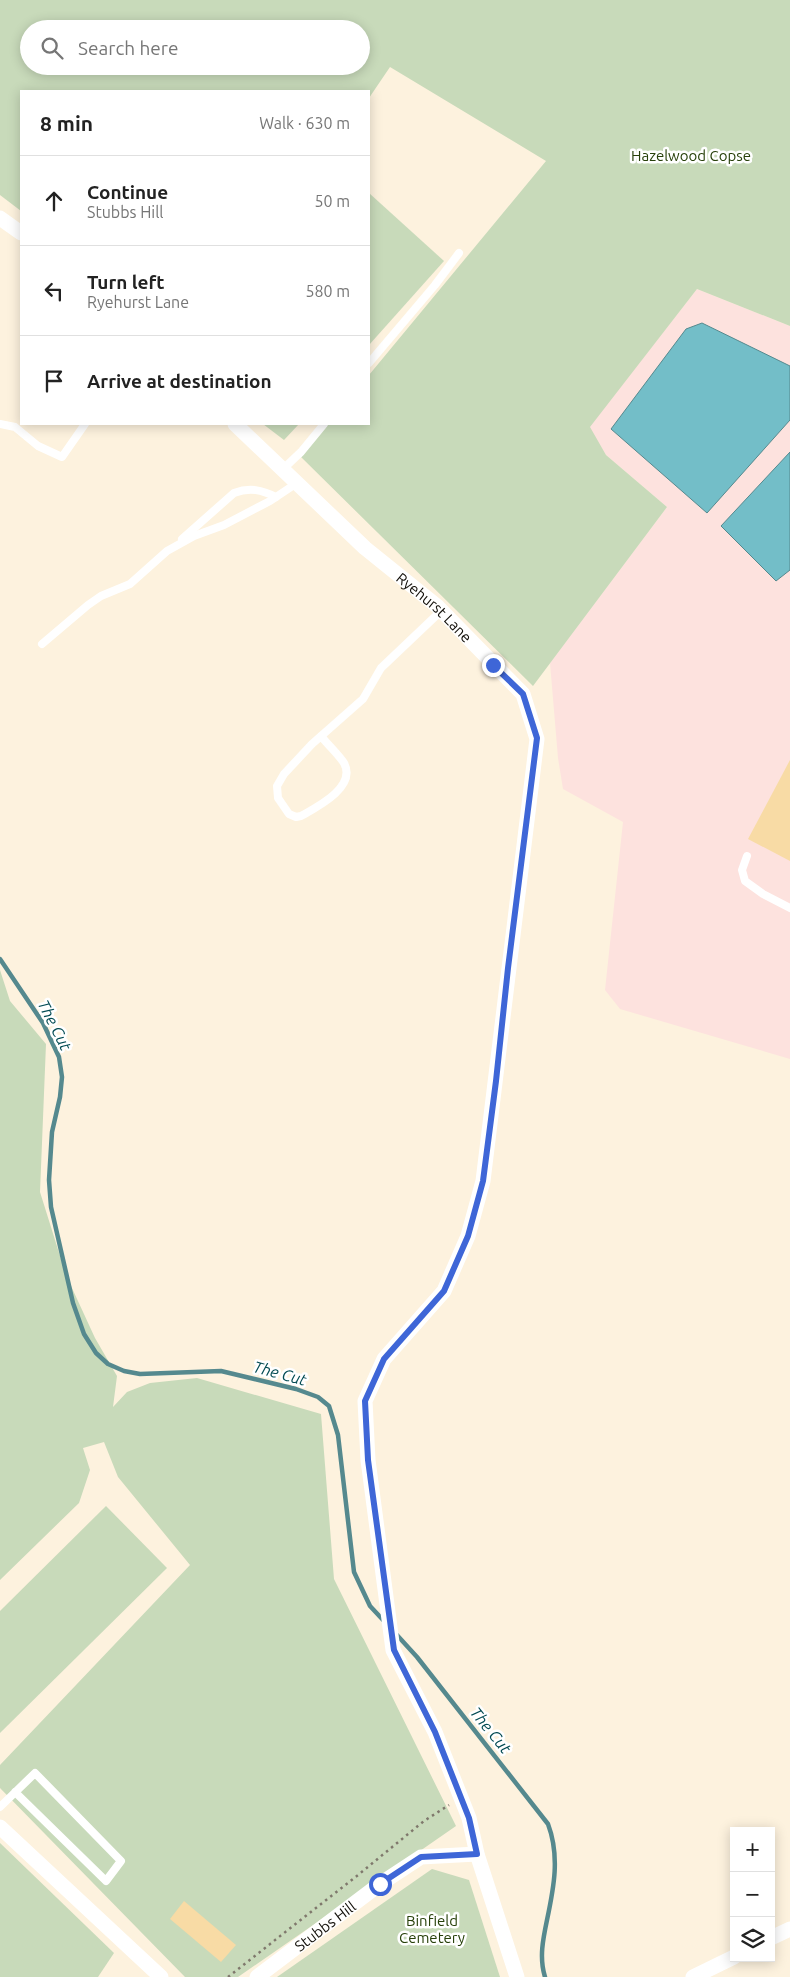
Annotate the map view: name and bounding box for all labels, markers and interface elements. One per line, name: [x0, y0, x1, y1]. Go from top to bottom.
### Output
search box: [20, 20, 370, 75]
icon: search: [38, 34, 66, 62]
text: Search here: [78, 37, 178, 59]
text: 8 min: [40, 111, 93, 135]
text: Walk · 630 m: [259, 114, 350, 132]
park label: Hazelwood Copse: [631, 147, 751, 164]
text: Continue: [87, 181, 168, 203]
icon: ahead: [40, 187, 68, 215]
text: 50 m: [314, 192, 350, 210]
text: Stubbs Hill: [87, 203, 164, 221]
text: Turn left: [87, 271, 165, 293]
icon: left: [40, 277, 68, 305]
text: 580 m: [305, 282, 350, 300]
text: Ryehurst Lane: [87, 293, 189, 311]
icon: arrive: [40, 367, 68, 395]
text: Arrive at destination: [87, 370, 272, 392]
street label: Ryehurst Lane: [394, 569, 476, 645]
route end: [482, 654, 505, 677]
water label: The Cut: [35, 997, 76, 1054]
water label: The Cut: [251, 1357, 309, 1389]
water label: The Cut: [467, 1703, 516, 1757]
map controls: [730, 1827, 775, 1962]
button: +: [730, 1827, 775, 1872]
button: −: [730, 1872, 775, 1917]
route start: [369, 1873, 392, 1896]
street label: Stubbs Hill: [291, 1897, 359, 1954]
park label: Binfield Cemetery: [399, 1912, 465, 1946]
button: layers: [730, 1917, 775, 1962]

